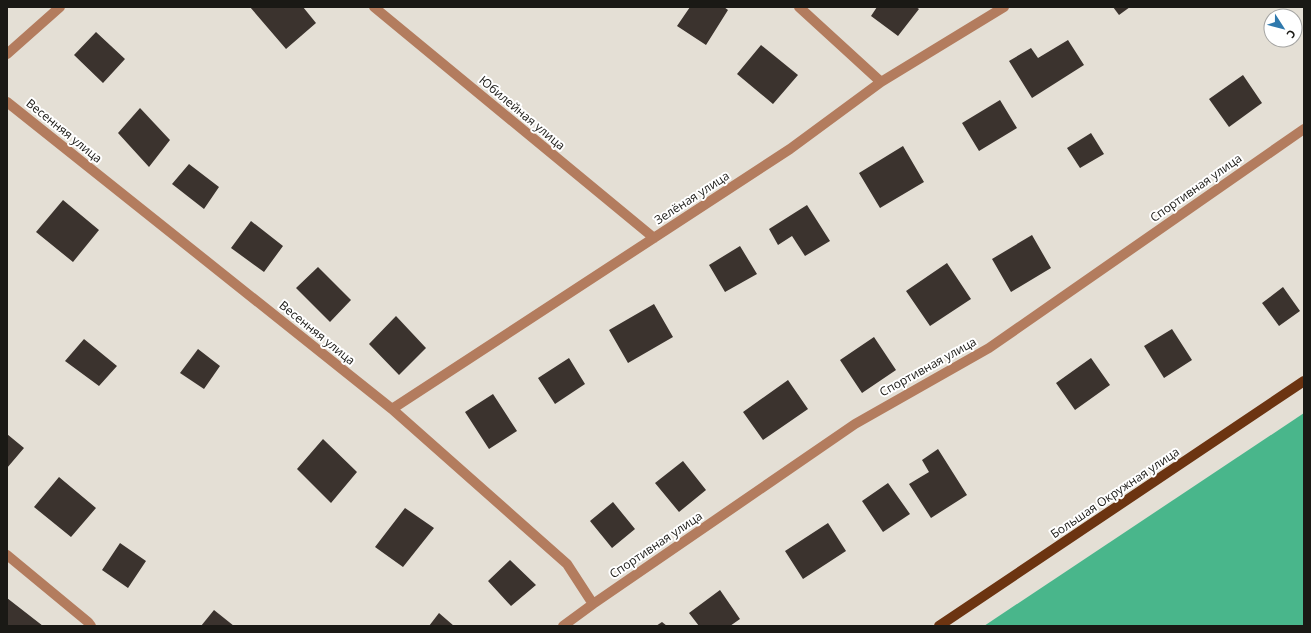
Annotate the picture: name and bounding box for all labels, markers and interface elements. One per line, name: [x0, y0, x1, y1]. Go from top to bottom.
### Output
north arrow: [1263, 8, 1303, 48]
text: С: [1283, 27, 1300, 41]
street label: Юбилейная улица: [476, 72, 569, 154]
street label: Весенняя улица: [23, 95, 106, 167]
street label: Спортивная улица: [1146, 150, 1245, 226]
street label: Зелёная улица: [651, 167, 732, 228]
street label: Весенняя улица: [276, 297, 359, 369]
street label: Спортивная улица: [876, 333, 979, 400]
street label: Большая Окружная улица: [1047, 443, 1182, 542]
street label: Спортивная улица: [606, 507, 705, 582]

